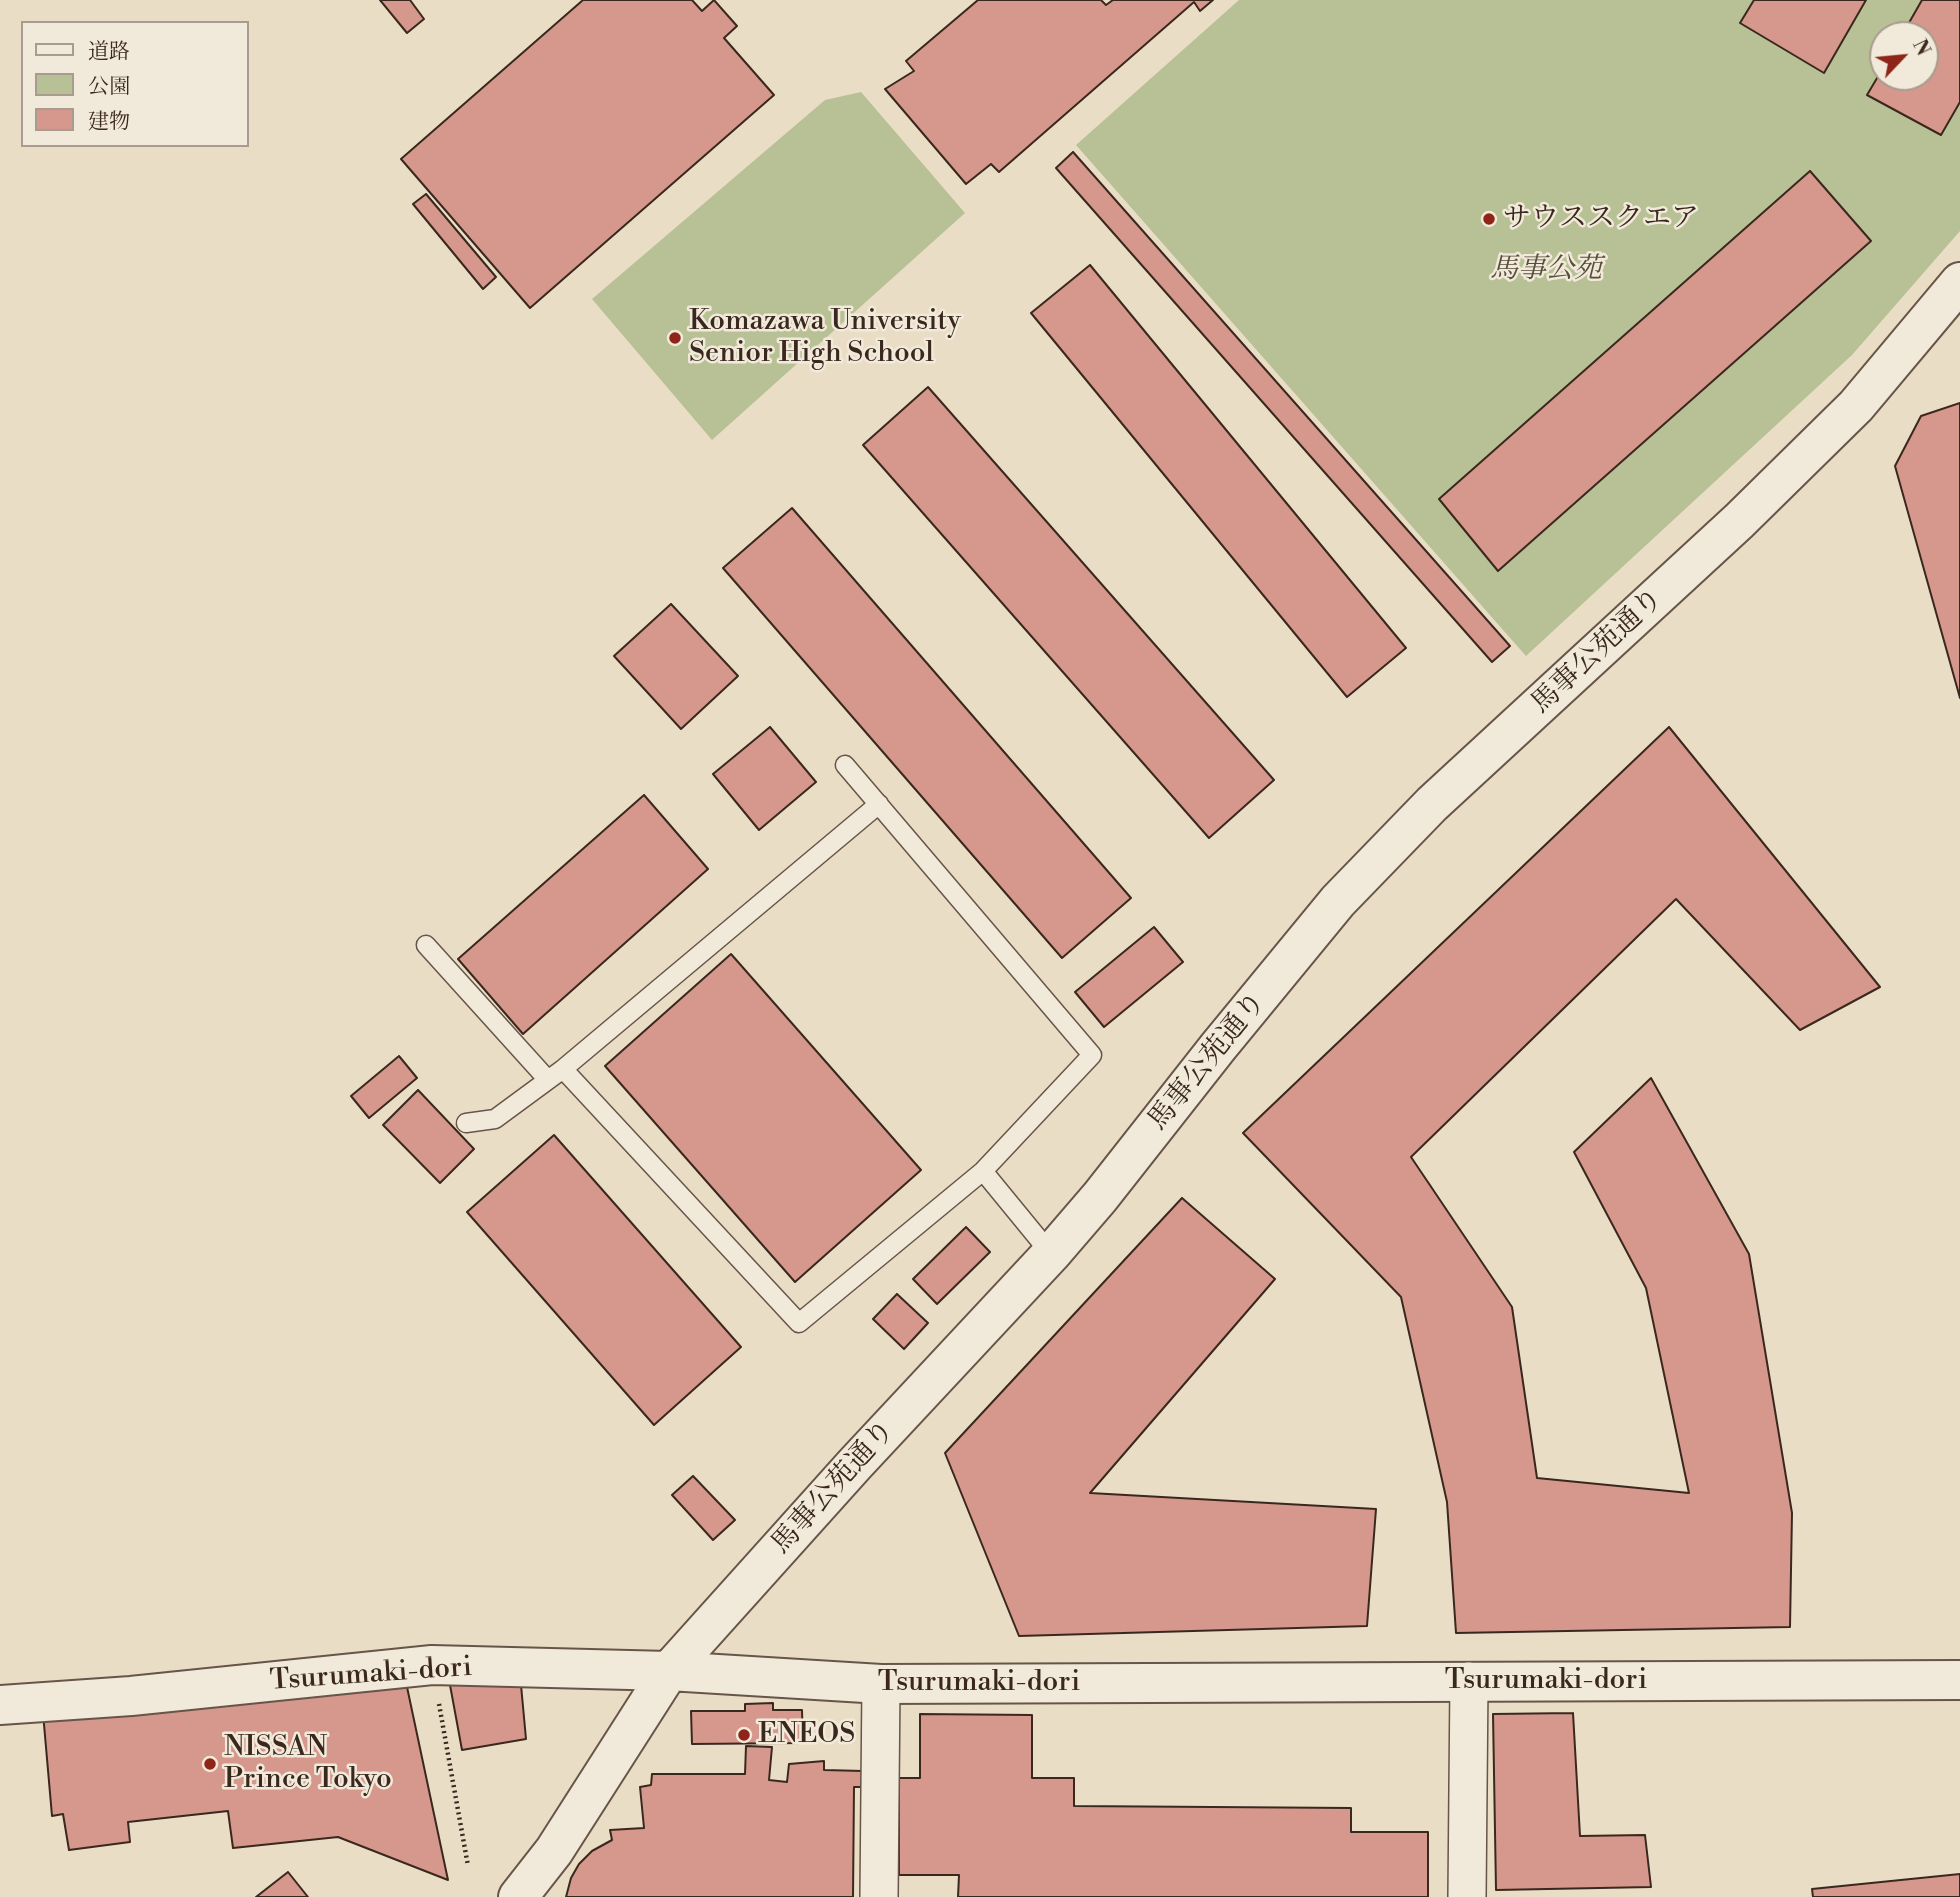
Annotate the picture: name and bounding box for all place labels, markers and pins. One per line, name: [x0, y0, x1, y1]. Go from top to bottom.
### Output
place label: サウススクエア: [1503, 202, 1699, 236]
marker: サウススクエア: [1481, 211, 1497, 227]
place label: Komazawa University Senior High School: [689, 305, 961, 371]
marker: Komazawa University Senior High School: [667, 330, 683, 346]
place label: ENEOS: [758, 1718, 855, 1752]
marker: ENEOS: [736, 1727, 752, 1743]
place label: NISSAN Prince Tokyo: [224, 1731, 392, 1797]
marker: NISSAN Prince Tokyo: [202, 1756, 218, 1772]

